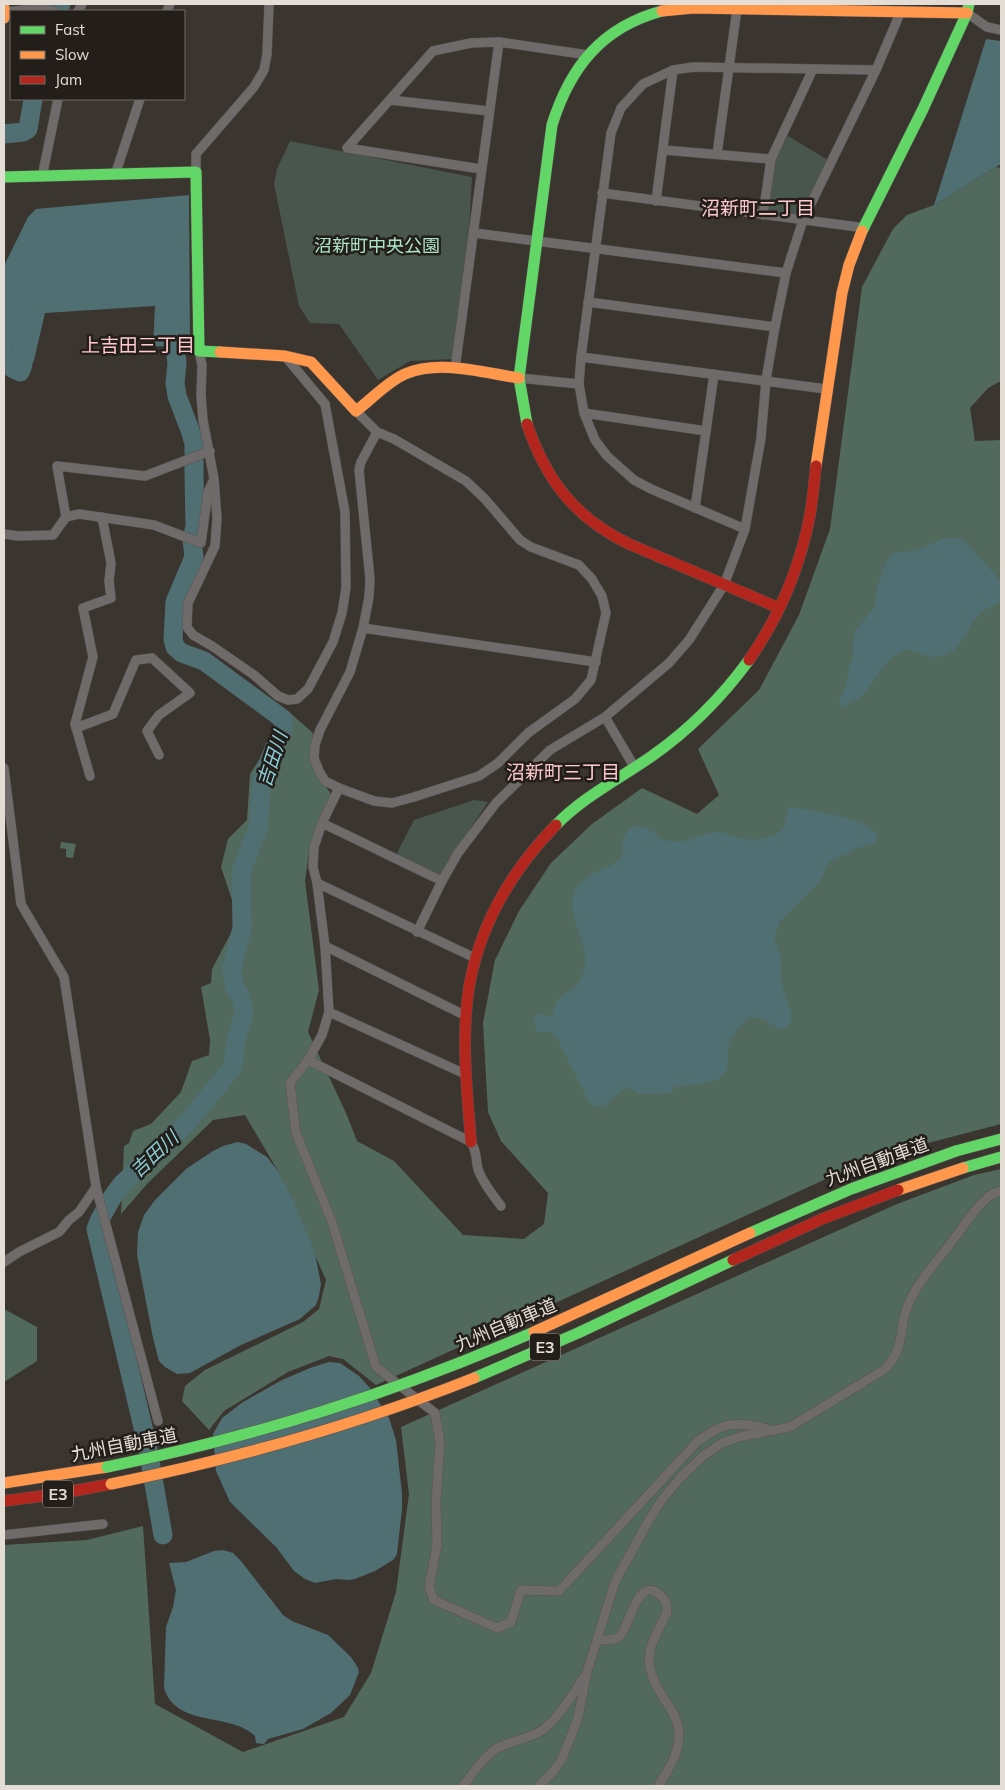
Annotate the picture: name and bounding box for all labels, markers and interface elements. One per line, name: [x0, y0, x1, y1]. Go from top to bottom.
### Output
legend: [10, 10, 185, 100]
text: Fast: [55, 20, 85, 39]
text: Slow: [55, 45, 89, 64]
text: Jam: [55, 70, 82, 89]
district label: 沼新町二丁目: [701, 196, 815, 220]
park label: 沼新町中央公園: [314, 234, 440, 257]
district label: 上吉田三丁目: [81, 333, 195, 357]
water label: 吉田川: [252, 726, 293, 790]
district label: 沼新町三丁目: [506, 760, 620, 784]
water label: 吉田川: [125, 1124, 184, 1182]
street label: 九州自動車道: [822, 1132, 932, 1191]
street label: 九州自動車道: [452, 1293, 560, 1356]
road number: E3: [530, 1334, 560, 1360]
street label: 九州自動車道: [69, 1423, 179, 1466]
road number: E3: [43, 1480, 73, 1508]

